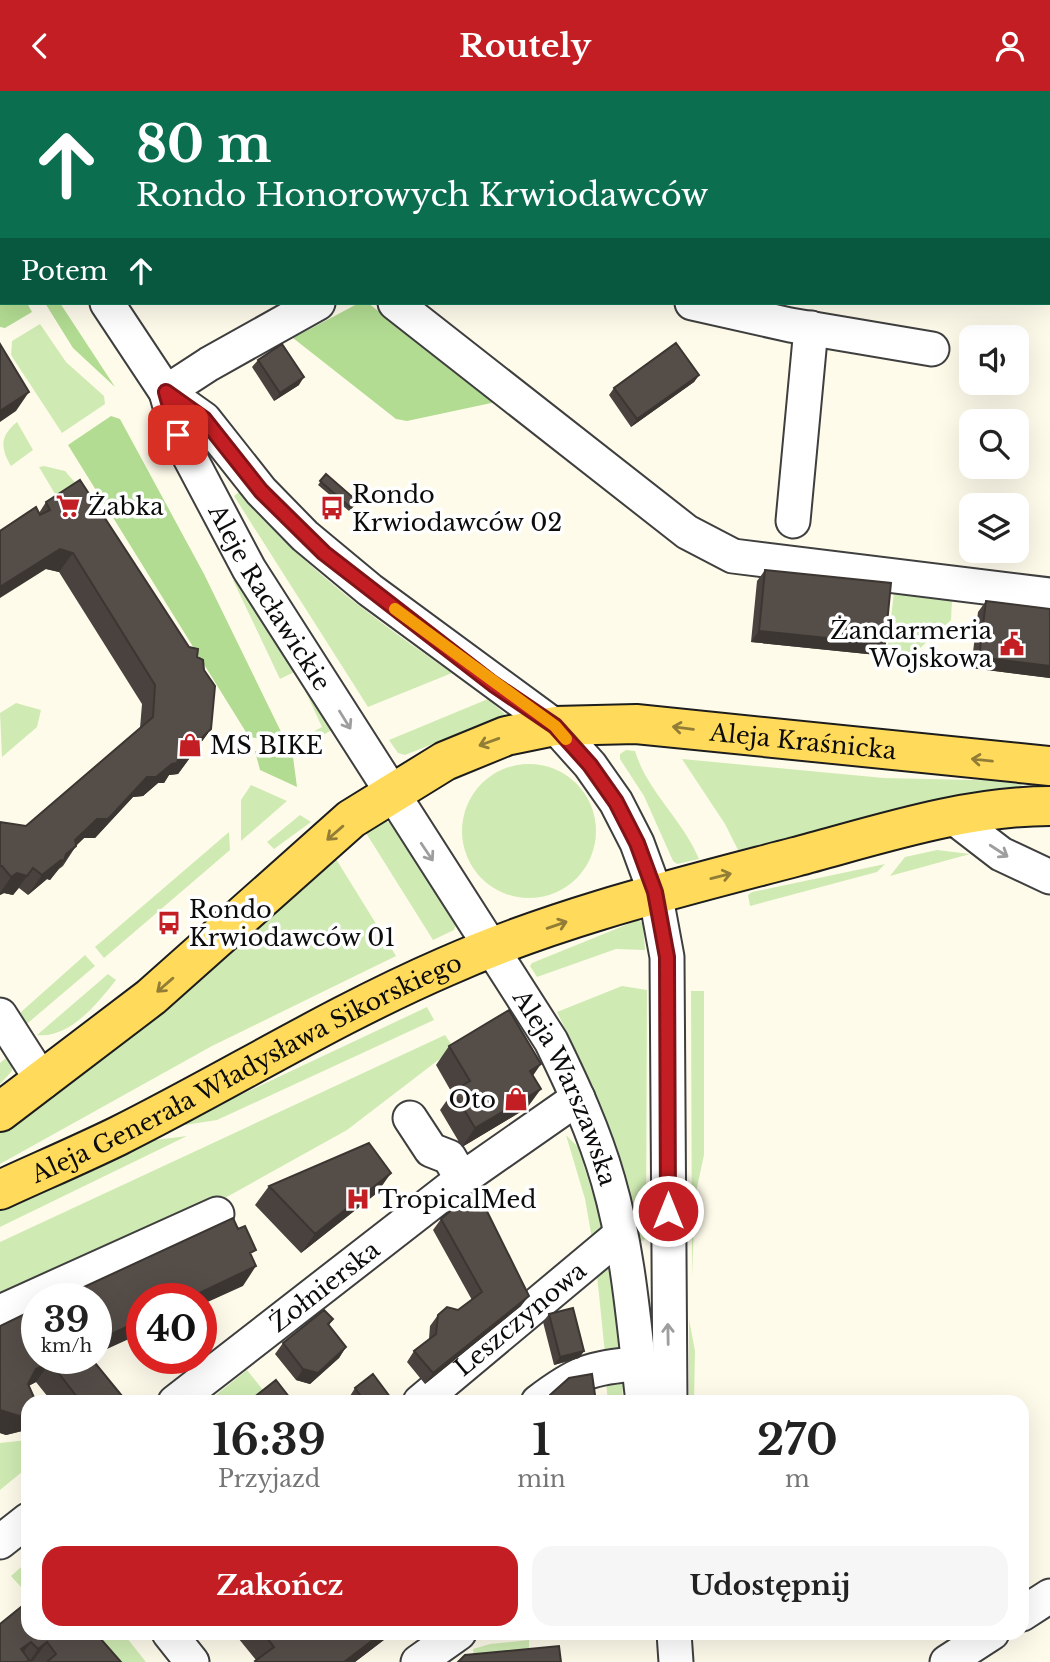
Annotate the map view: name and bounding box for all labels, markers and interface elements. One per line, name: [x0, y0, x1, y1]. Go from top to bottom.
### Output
text: Routely: [459, 26, 591, 66]
icon: back: [21, 27, 59, 65]
icon: person: [991, 27, 1029, 65]
text: 80 m: [136, 114, 271, 175]
icon: ahead: [21, 119, 112, 210]
text: Rondo Honorowych Krwiodawców: [136, 175, 708, 215]
icon: ahead: [122, 252, 160, 290]
text: Potem: [21, 255, 108, 287]
map controls: [959, 325, 1029, 563]
button: sound: [959, 325, 1029, 395]
pin: [148, 405, 208, 465]
button: search: [959, 409, 1029, 479]
icon: arrive: [159, 416, 197, 454]
place label: Rondo Krwiodawców 02: [352, 480, 562, 537]
supermarket icon: Żabka: [54, 492, 82, 520]
place label: Żabka: [88, 492, 164, 521]
button: layers: [959, 493, 1029, 563]
bus stop icon: Rondo Krwiodawców 02: [318, 494, 346, 522]
street label: Aleje Racławickie: [202, 498, 337, 696]
place label: Żandarmeria Wojskowa: [830, 616, 993, 673]
public building icon: Żandarmeria Wojskowa: [998, 630, 1026, 658]
one-way arrow: [338, 710, 352, 730]
street label: Aleja Kraśnicka: [708, 717, 899, 765]
one-way arrow: [672, 722, 695, 735]
shop icon: MS BIKE: [176, 731, 204, 759]
place label: MS BIKE: [210, 731, 323, 760]
one-way arrow: [478, 737, 500, 749]
one-way arrow: [971, 753, 994, 766]
one-way arrow: [326, 825, 344, 841]
one-way arrow: [420, 842, 435, 861]
one-way arrow: [989, 844, 1008, 859]
one-way arrow: [709, 869, 732, 882]
place label: Rondo Krwiodawców 01: [189, 895, 395, 952]
bus stop icon: Rondo Krwiodawców 01: [155, 909, 183, 937]
one-way arrow: [546, 918, 568, 931]
street label: Aleja Generała Władysława Sikorskiego: [25, 947, 466, 1189]
one-way arrow: [157, 977, 175, 993]
street label: Aleja Warszawska: [507, 983, 624, 1189]
place label: Oto: [449, 1085, 496, 1114]
shop icon: Oto: [502, 1085, 530, 1113]
position arrow: [631, 1174, 705, 1248]
hospital icon: TropicalMed: [344, 1185, 372, 1213]
place label: TropicalMed: [378, 1185, 536, 1214]
street label: Żołnierska: [264, 1234, 385, 1338]
street label: Leszczynowa: [448, 1255, 592, 1382]
speed limit sign: 40: [126, 1283, 217, 1374]
text: 39: [44, 1298, 89, 1341]
one-way arrow: [661, 1322, 675, 1345]
text: km/h: [41, 1335, 92, 1357]
text: 16:39: [212, 1414, 326, 1466]
text: 1: [532, 1414, 551, 1466]
text: 270: [757, 1414, 838, 1466]
text: Przyjazd: [218, 1465, 320, 1493]
text: min: [517, 1465, 566, 1493]
text: m: [785, 1465, 810, 1493]
button: Zakończ: [42, 1546, 518, 1626]
button: Udostępnij: [532, 1546, 1008, 1626]

